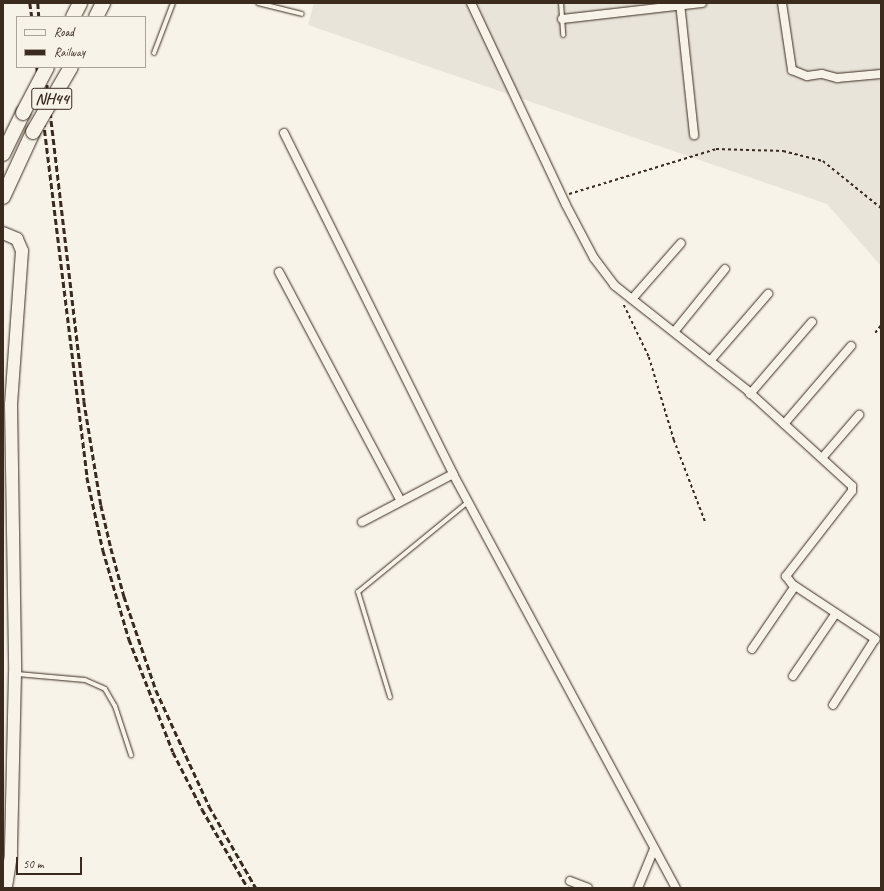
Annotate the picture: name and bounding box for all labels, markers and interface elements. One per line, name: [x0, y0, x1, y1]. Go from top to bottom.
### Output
legend: [16, 16, 146, 68]
text: Road: [54, 24, 74, 40]
text: Railway: [54, 44, 85, 60]
road number: NH44: [31, 85, 73, 113]
scale bar: [18, 849, 84, 875]
text: 50 m: [23, 856, 43, 872]

